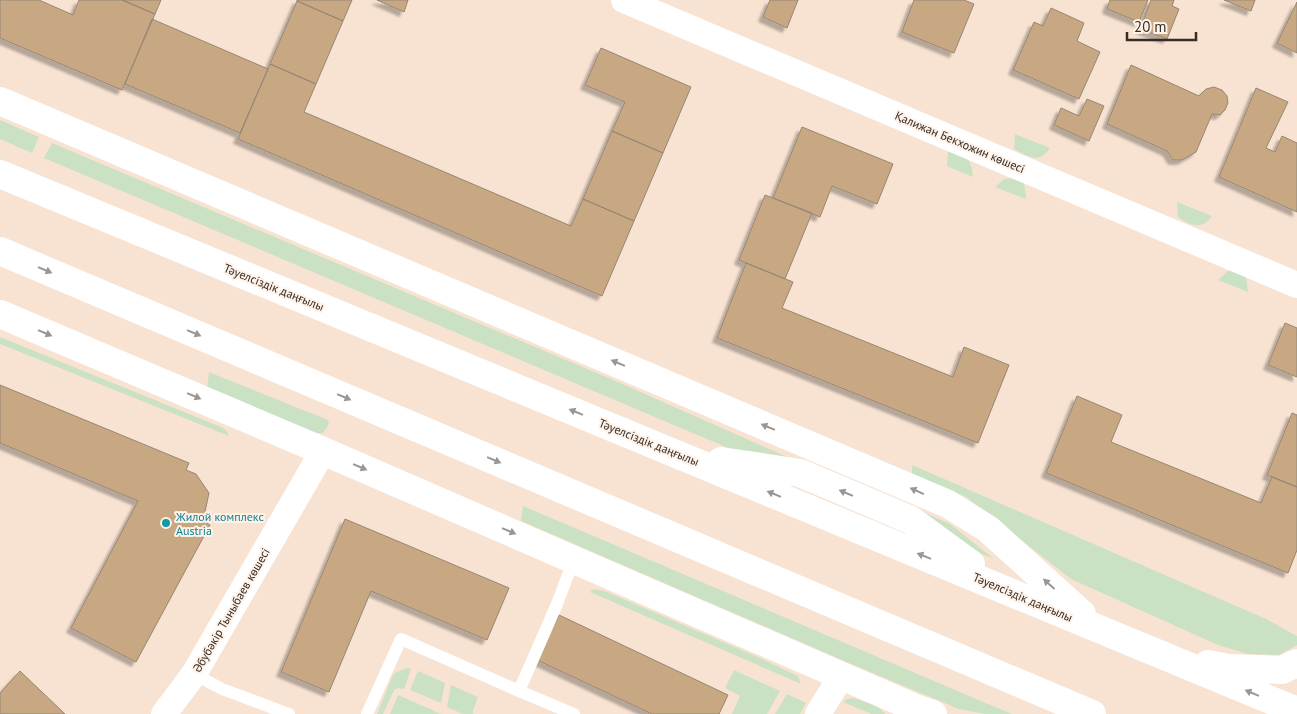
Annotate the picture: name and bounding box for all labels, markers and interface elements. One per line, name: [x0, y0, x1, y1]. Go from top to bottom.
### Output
scale bar: [1127, 10, 1196, 42]
text: 20 m: [1134, 17, 1167, 36]
street label: Қалижан Бекхожин көшесі: [893, 108, 1027, 176]
street label: Тәуелсіздік даңғылы: [222, 260, 326, 314]
one-way arrow: [38, 266, 52, 274]
one-way arrow: [38, 329, 52, 337]
one-way arrow: [187, 330, 202, 338]
one-way arrow: [611, 359, 625, 367]
one-way arrow: [187, 393, 201, 401]
one-way arrow: [337, 393, 351, 401]
one-way arrow: [568, 407, 583, 415]
street label: Тәуелсіздік даңғылы: [597, 415, 701, 469]
one-way arrow: [761, 422, 775, 430]
one-way arrow: [487, 456, 502, 464]
one-way arrow: [353, 463, 368, 471]
one-way arrow: [910, 486, 924, 494]
one-way arrow: [839, 488, 853, 496]
one-way arrow: [766, 490, 781, 498]
place label: Жилой комплекс Austria: [175, 509, 264, 538]
marker: Жилой комплекс Austria: [160, 517, 172, 529]
one-way arrow: [502, 528, 516, 536]
street label: Әбубәкір Тыныбаев көшесі: [189, 545, 273, 675]
one-way arrow: [916, 552, 931, 560]
street label: Тәуелсіздік даңғылы: [971, 569, 1075, 625]
one-way arrow: [1043, 578, 1055, 590]
one-way arrow: [1245, 688, 1259, 696]

